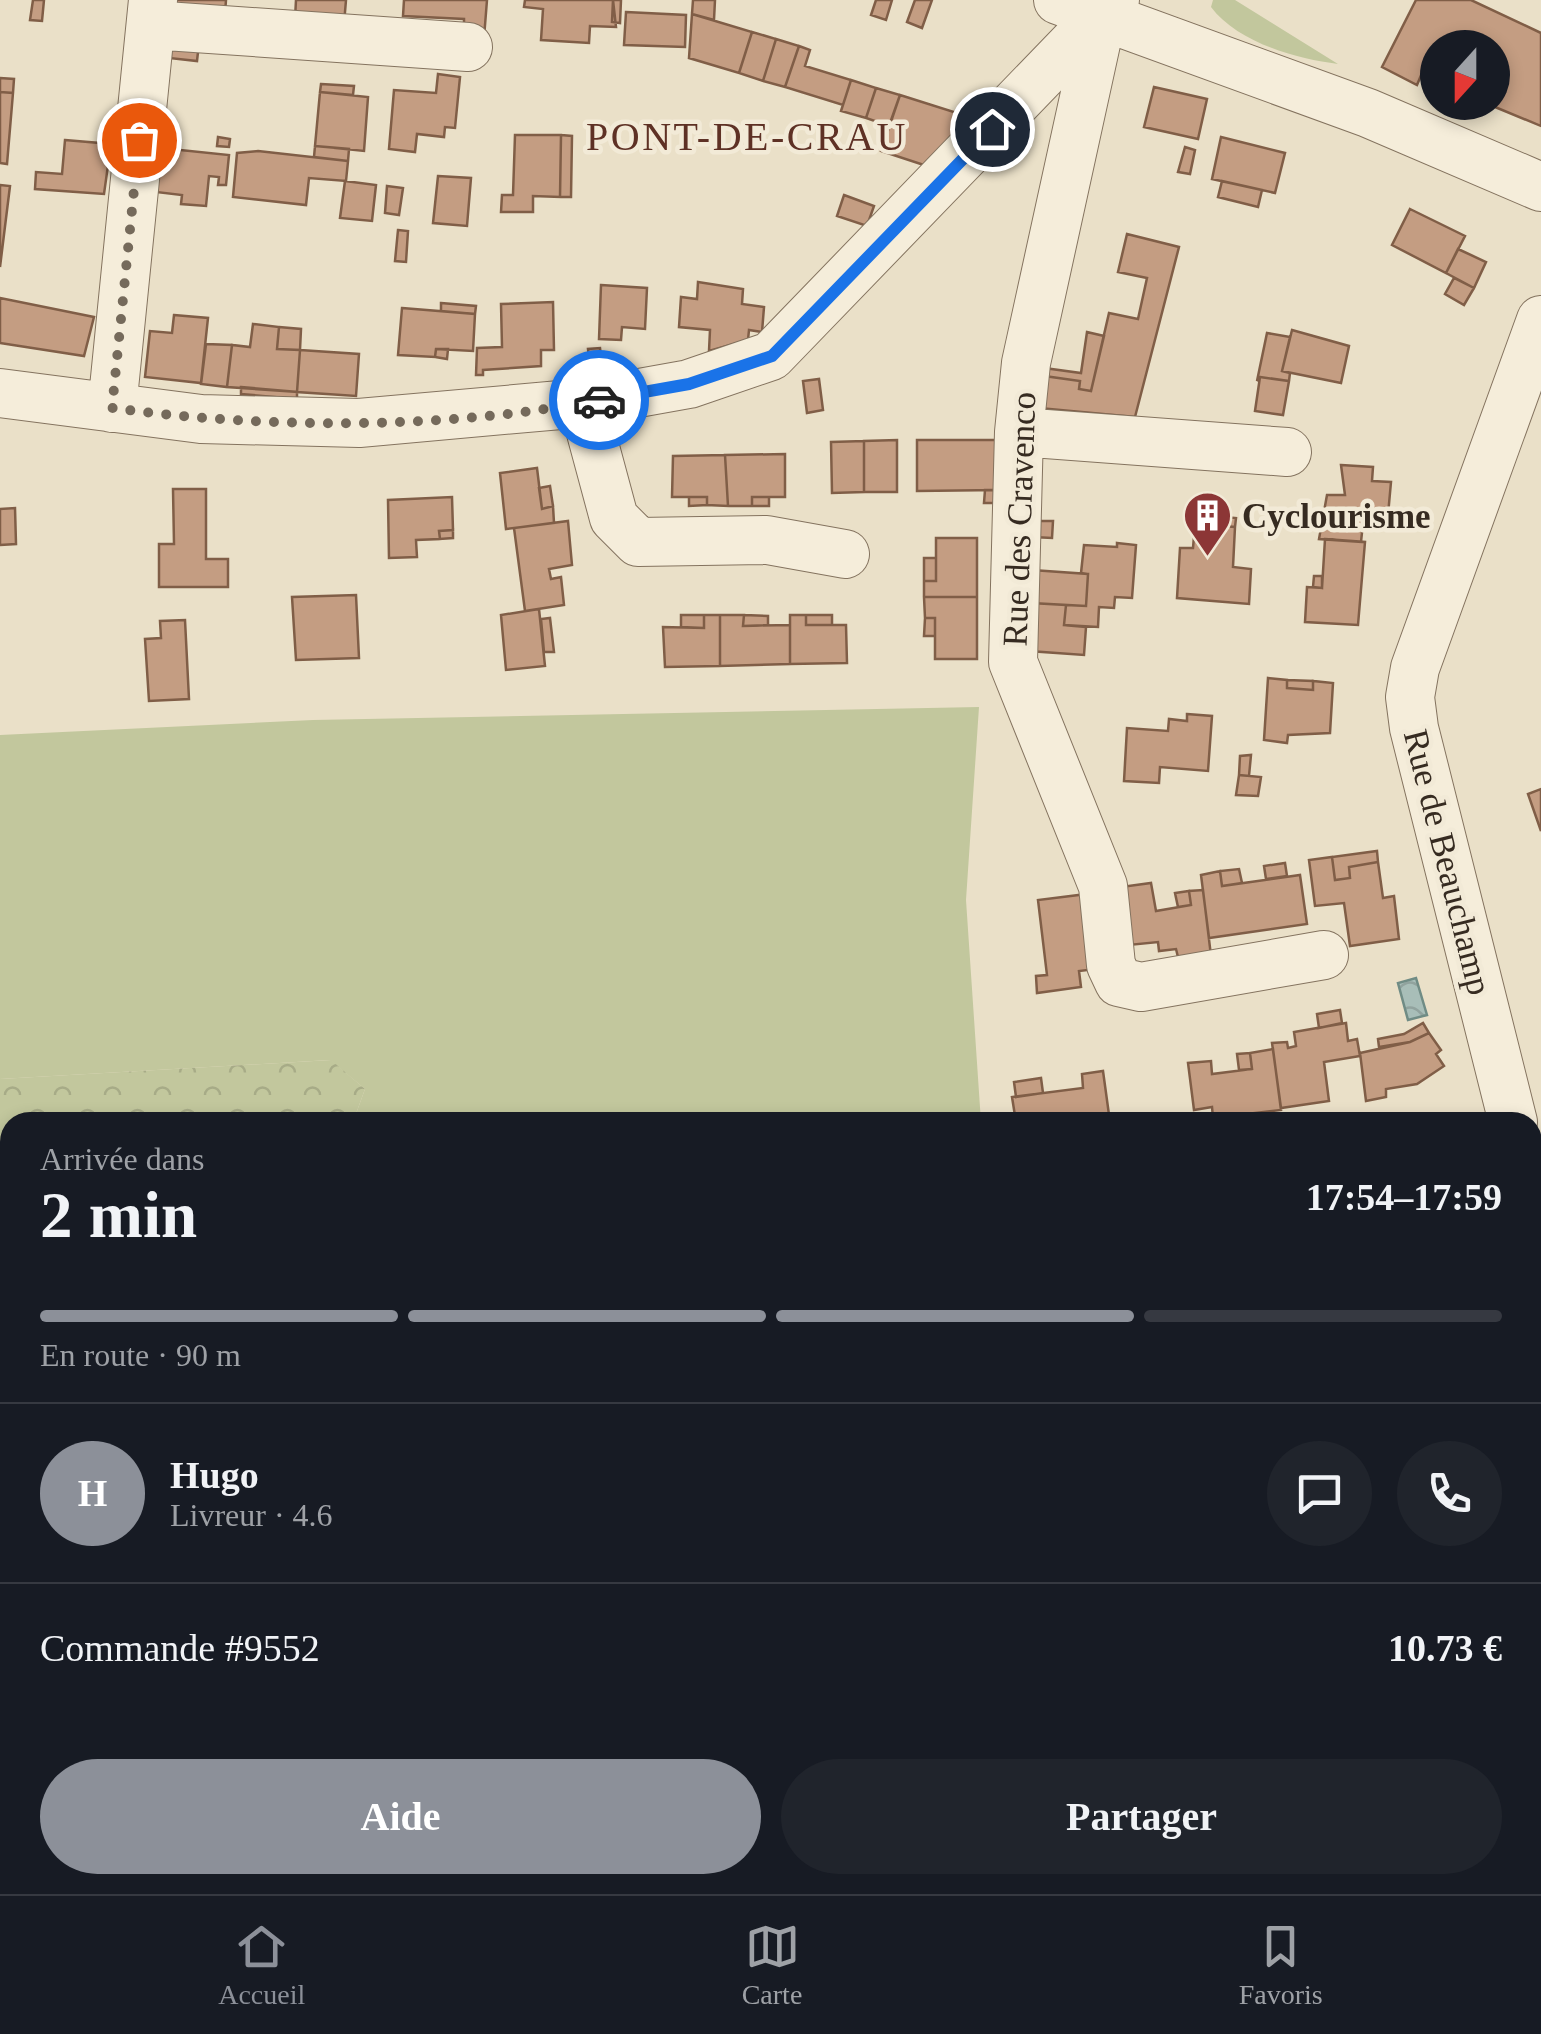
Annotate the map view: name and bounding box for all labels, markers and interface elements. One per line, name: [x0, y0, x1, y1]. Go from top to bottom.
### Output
north arrow: [1420, 30, 1510, 120]
map controls: [1420, 30, 1510, 120]
pin: [950, 87, 1035, 172]
pin: [97, 98, 182, 183]
icon: home: [965, 102, 1020, 157]
icon: bag: [112, 113, 167, 168]
district label: PONT-DE-CRAU: [586, 114, 908, 159]
courier: [549, 350, 649, 450]
icon: car: [572, 373, 627, 428]
street label: Rue des Cravenco: [996, 391, 1043, 647]
building icon: Cyclourisme: [1181, 490, 1233, 558]
place label: Cyclourisme: [1242, 497, 1431, 536]
street label: Rue de Beauchamp: [1396, 725, 1499, 999]
text: Arrivée dans: [40, 1141, 204, 1177]
text: 17:54–17:59: [1306, 1176, 1502, 1218]
text: 2 min: [40, 1179, 197, 1251]
text: En route · 90 m: [40, 1337, 241, 1373]
button: chat: [1267, 1441, 1372, 1546]
button: phone: [1397, 1441, 1502, 1546]
text: Hugo: [170, 1454, 259, 1496]
text: H: [78, 1472, 107, 1514]
text: Livreur · 4.6: [170, 1497, 333, 1533]
text: Commande #9552: [40, 1627, 320, 1669]
text: 10.73 €: [1388, 1627, 1502, 1669]
button: Aide: [40, 1759, 761, 1874]
button: Partager: [781, 1759, 1502, 1874]
tab: Accueil: [218, 1919, 305, 2011]
tab: Carte: [742, 1919, 802, 2011]
tab: Favoris: [1239, 1919, 1323, 2011]

